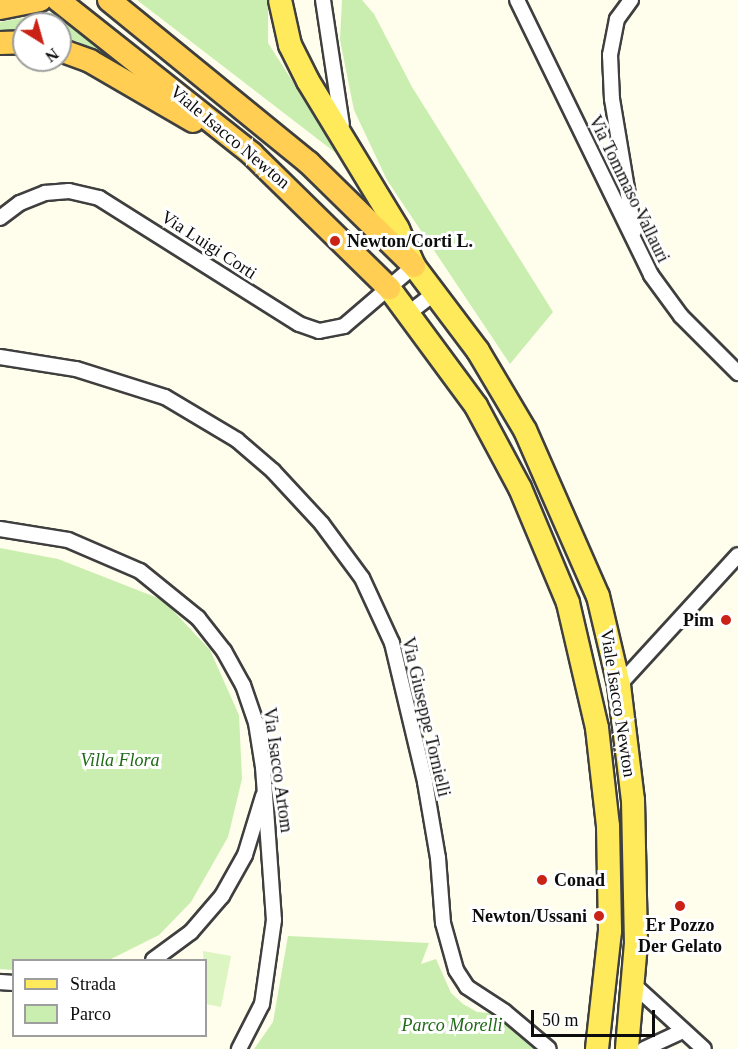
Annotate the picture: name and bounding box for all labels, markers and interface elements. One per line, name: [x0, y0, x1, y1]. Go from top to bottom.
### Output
north arrow: [12, 12, 72, 72]
text: N: [42, 45, 62, 65]
street label: Viale Isacco Newton: [166, 81, 294, 193]
street label: Via Tommaso Vallauri: [584, 112, 674, 266]
street label: Via Luigi Corti: [157, 206, 261, 284]
place label: Newton/Corti L.: [347, 230, 473, 252]
marker: Newton/Corti L.: [328, 234, 342, 248]
place label: Pim: [683, 609, 714, 631]
marker: Pim: [719, 613, 733, 627]
street label: Viale Isacco Newton: [596, 627, 640, 779]
street label: Via Giuseppe Tornielli: [397, 635, 455, 799]
street label: Via Isacco Artom: [258, 706, 298, 834]
park label: Villa Flora: [80, 749, 160, 771]
place label: Conad: [554, 869, 605, 891]
marker: Conad: [535, 873, 549, 887]
marker: Er Pozzo Der Gelato: [673, 899, 687, 913]
place label: Newton/Ussani: [472, 905, 587, 927]
marker: Newton/Ussani: [592, 909, 606, 923]
place label: Er Pozzo Der Gelato: [638, 915, 722, 958]
legend: [12, 959, 207, 1037]
text: Strada: [70, 974, 116, 994]
scale bar: [534, 998, 658, 1036]
text: Parco: [70, 1004, 111, 1024]
text: 50 m: [542, 1010, 579, 1030]
park label: Parco Morelli: [401, 1014, 503, 1036]

